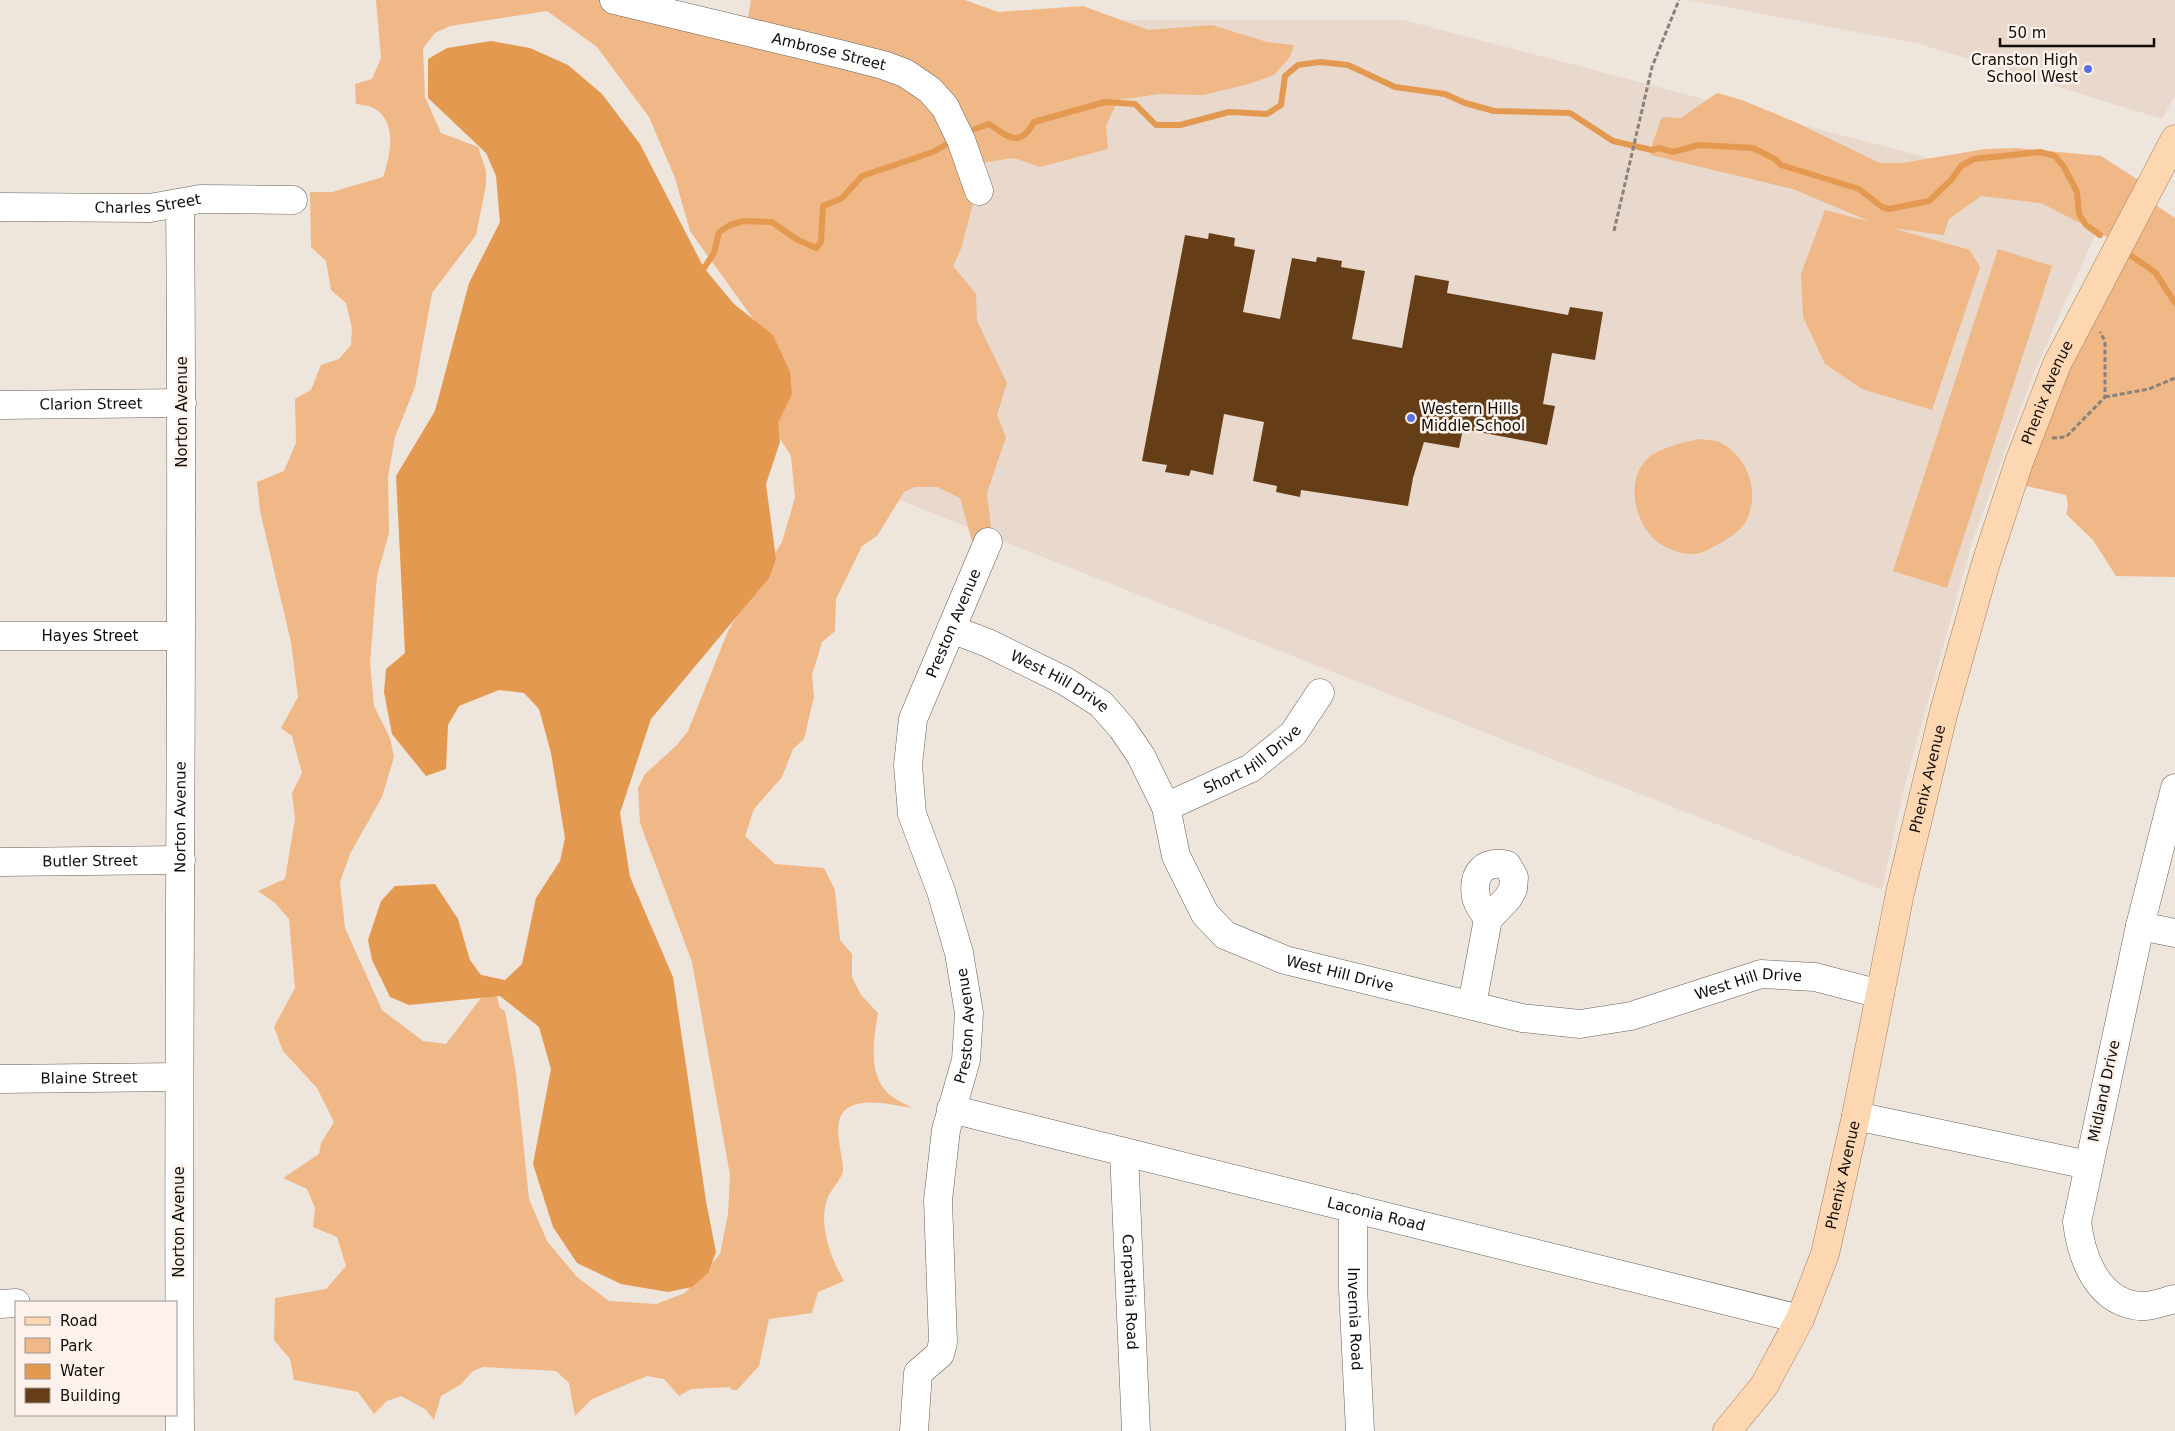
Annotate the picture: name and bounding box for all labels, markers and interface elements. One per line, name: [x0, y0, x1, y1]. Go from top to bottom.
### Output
scale bar: [2000, 15, 2154, 47]
text: 50 m: [2008, 24, 2046, 42]
street label: Ambrose Street: [770, 29, 888, 74]
place label: Cranston High School West: [1971, 51, 2078, 86]
marker: Cranston High School West: [2082, 63, 2094, 75]
street label: Charles Street: [94, 190, 202, 217]
street label: Phenix Avenue: [2018, 337, 2077, 447]
street label: Norton Avenue: [173, 356, 191, 468]
street label: Clarion Street: [39, 394, 143, 414]
place label: Western Hills Middle School: [1421, 400, 1525, 435]
marker: Western Hills Middle School: [1405, 412, 1417, 424]
street label: Preston Avenue: [922, 566, 985, 681]
street label: Hayes Street: [42, 627, 139, 645]
street label: West Hill Drive: [1008, 647, 1113, 716]
street label: Short Hill Drive: [1201, 722, 1305, 798]
street label: Phenix Avenue: [1906, 723, 1949, 835]
street label: Norton Avenue: [171, 761, 190, 873]
street label: Butler Street: [42, 851, 138, 871]
street label: West Hill Drive: [1284, 952, 1396, 995]
street label: West Hill Drive: [1692, 965, 1803, 1004]
street label: Preston Avenue: [951, 967, 978, 1086]
street label: Midland Drive: [2084, 1038, 2124, 1144]
street label: Blaine Street: [40, 1068, 138, 1088]
street label: Phenix Avenue: [1822, 1119, 1864, 1231]
street label: Norton Avenue: [170, 1166, 188, 1278]
street label: Laconia Road: [1325, 1193, 1427, 1235]
street label: Carpathia Road: [1119, 1234, 1141, 1350]
street label: Invernia Road: [1344, 1267, 1366, 1371]
legend: [15, 1301, 178, 1416]
text: Road: [60, 1312, 98, 1330]
text: Park: [60, 1337, 93, 1355]
text: Water: [60, 1362, 105, 1380]
text: Building: [60, 1387, 121, 1405]

